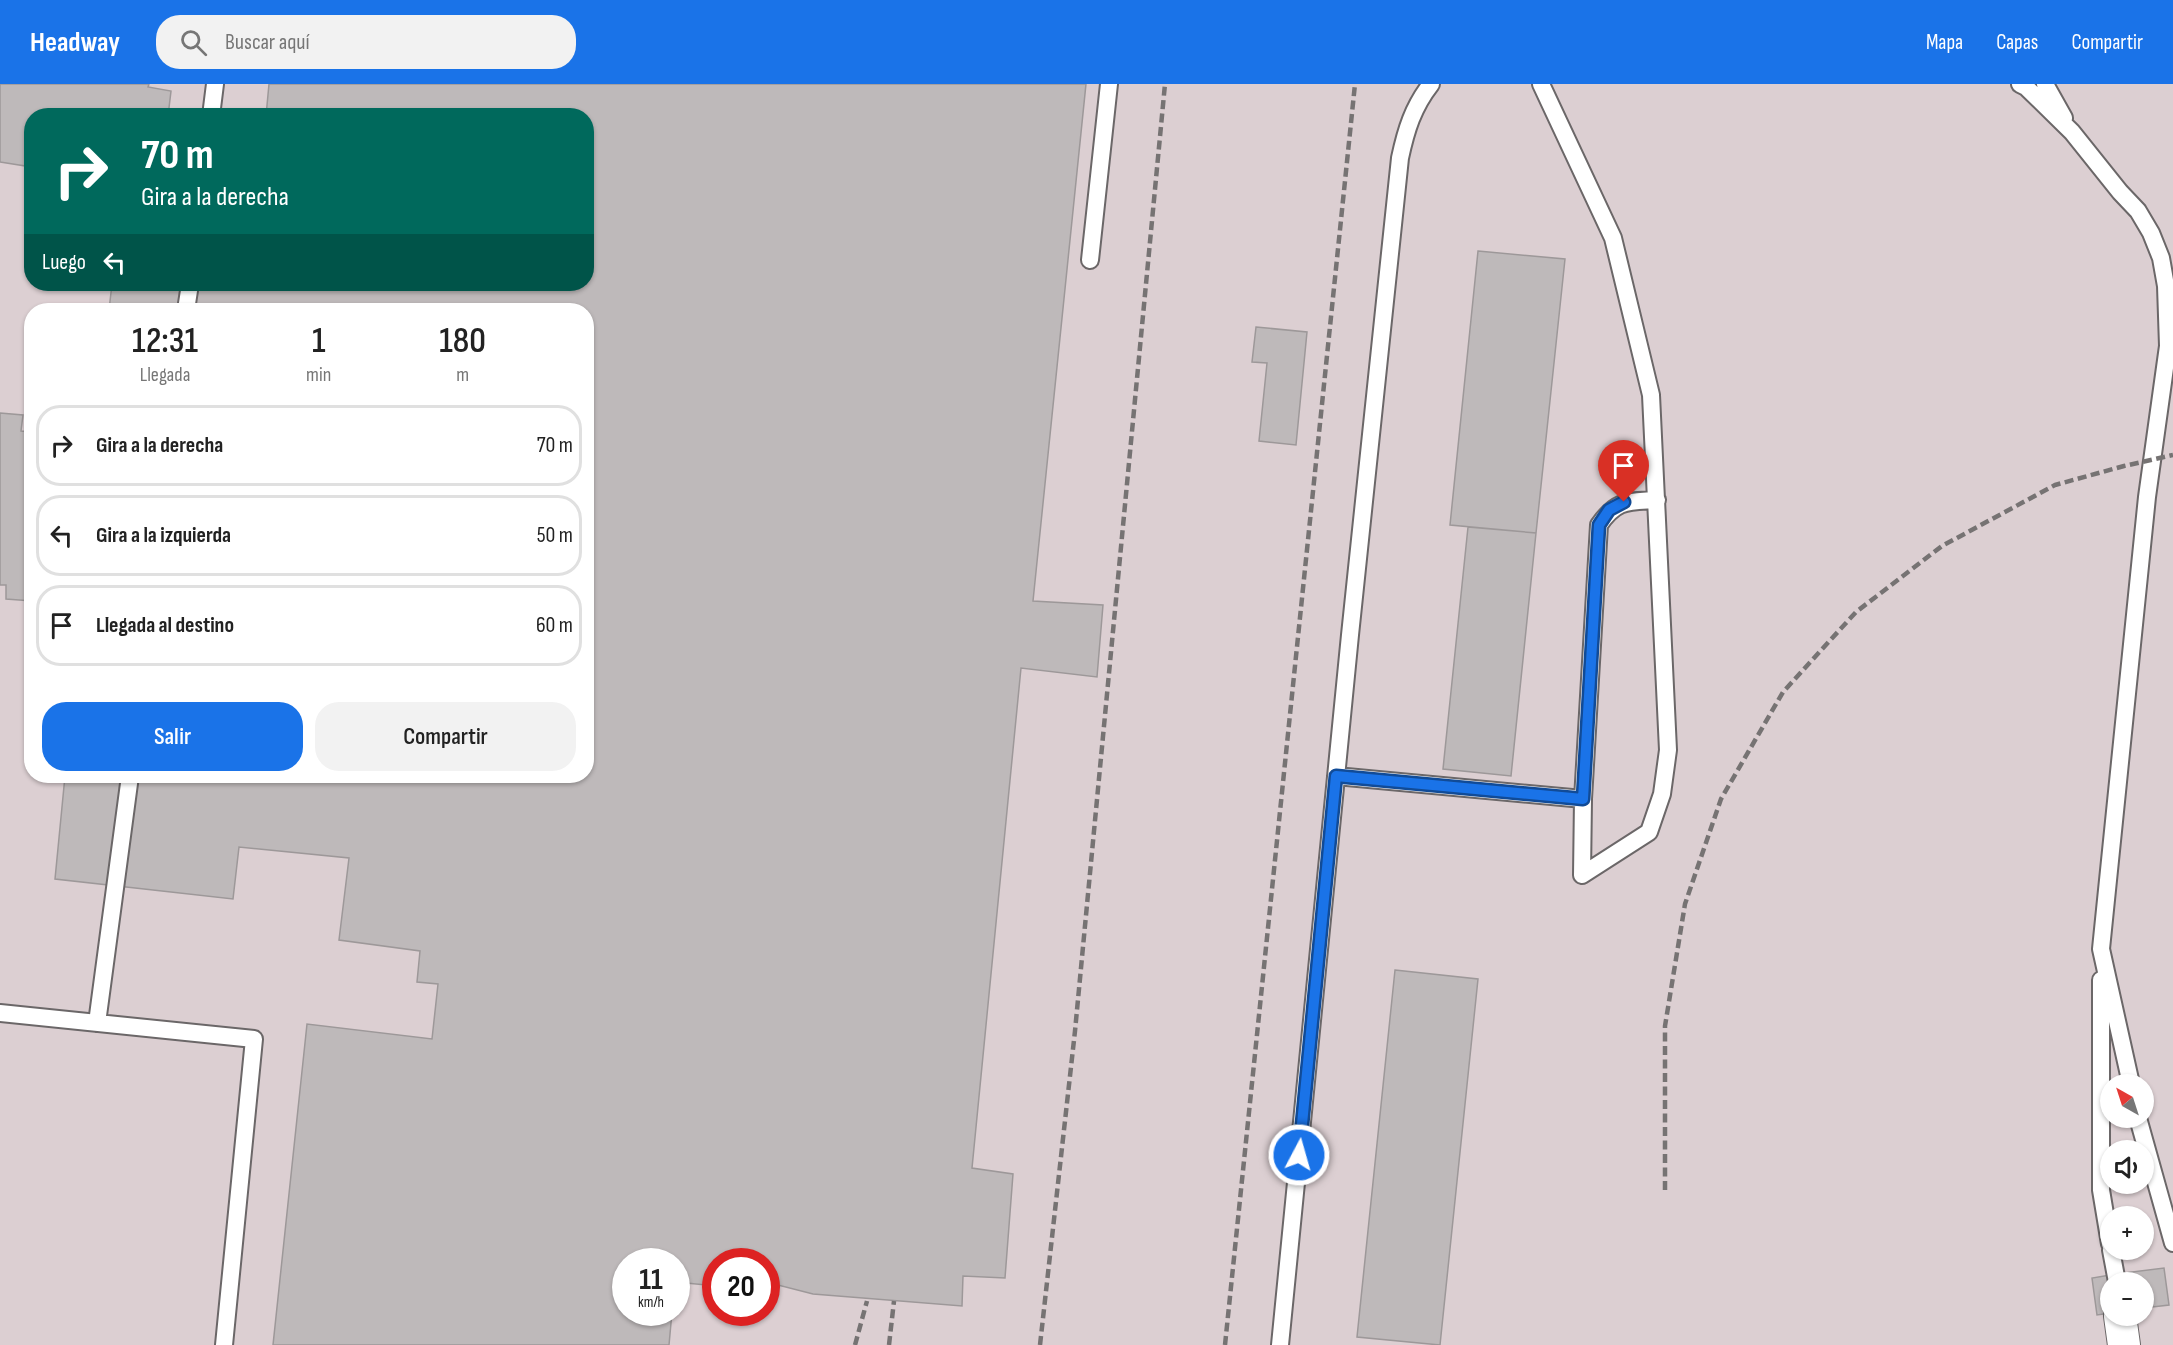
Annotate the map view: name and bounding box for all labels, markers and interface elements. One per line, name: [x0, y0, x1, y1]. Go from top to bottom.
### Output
search box: [156, 15, 576, 69]
text: Headway: [30, 26, 120, 59]
icon: search: [177, 26, 210, 59]
text: Buscar aquí: [225, 29, 310, 56]
text: Mapa: [1926, 30, 1963, 55]
text: Capas: [1996, 30, 2038, 55]
text: Compartir: [2071, 30, 2143, 55]
text: 70 m: [141, 130, 214, 181]
icon: right: [42, 132, 120, 210]
text: Gira a la derecha: [141, 181, 289, 213]
icon: left: [98, 246, 131, 279]
text: Luego: [42, 249, 86, 276]
text: 12:31: [132, 320, 198, 363]
text: 1: [312, 320, 325, 363]
text: 180: [439, 320, 486, 363]
text: Llegada: [140, 363, 190, 387]
text: min: [306, 363, 331, 387]
text: m: [456, 363, 469, 387]
icon: right: [45, 429, 78, 462]
text: Gira a la derecha: [96, 432, 223, 459]
text: 70 m: [537, 432, 573, 459]
pin: [1598, 440, 1649, 502]
icon: arrive: [1607, 449, 1640, 482]
icon: left: [45, 519, 78, 552]
text: Gira a la izquierda: [96, 522, 231, 549]
text: 50 m: [537, 522, 573, 549]
icon: arrive: [45, 609, 78, 642]
text: Llegada al destino: [96, 612, 234, 639]
text: 60 m: [536, 612, 573, 639]
button: Salir: [42, 702, 303, 771]
button: Compartir: [315, 702, 576, 771]
north arrow: [2100, 1074, 2154, 1128]
map controls: [2100, 1074, 2154, 1326]
position arrow: [1267, 1123, 1331, 1187]
button: sound: [2100, 1140, 2154, 1194]
button: +: [2100, 1206, 2154, 1260]
speed limit sign: 20: [702, 1248, 780, 1326]
text: 11: [639, 1262, 663, 1298]
button: −: [2100, 1272, 2154, 1326]
text: km/h: [638, 1293, 664, 1312]

